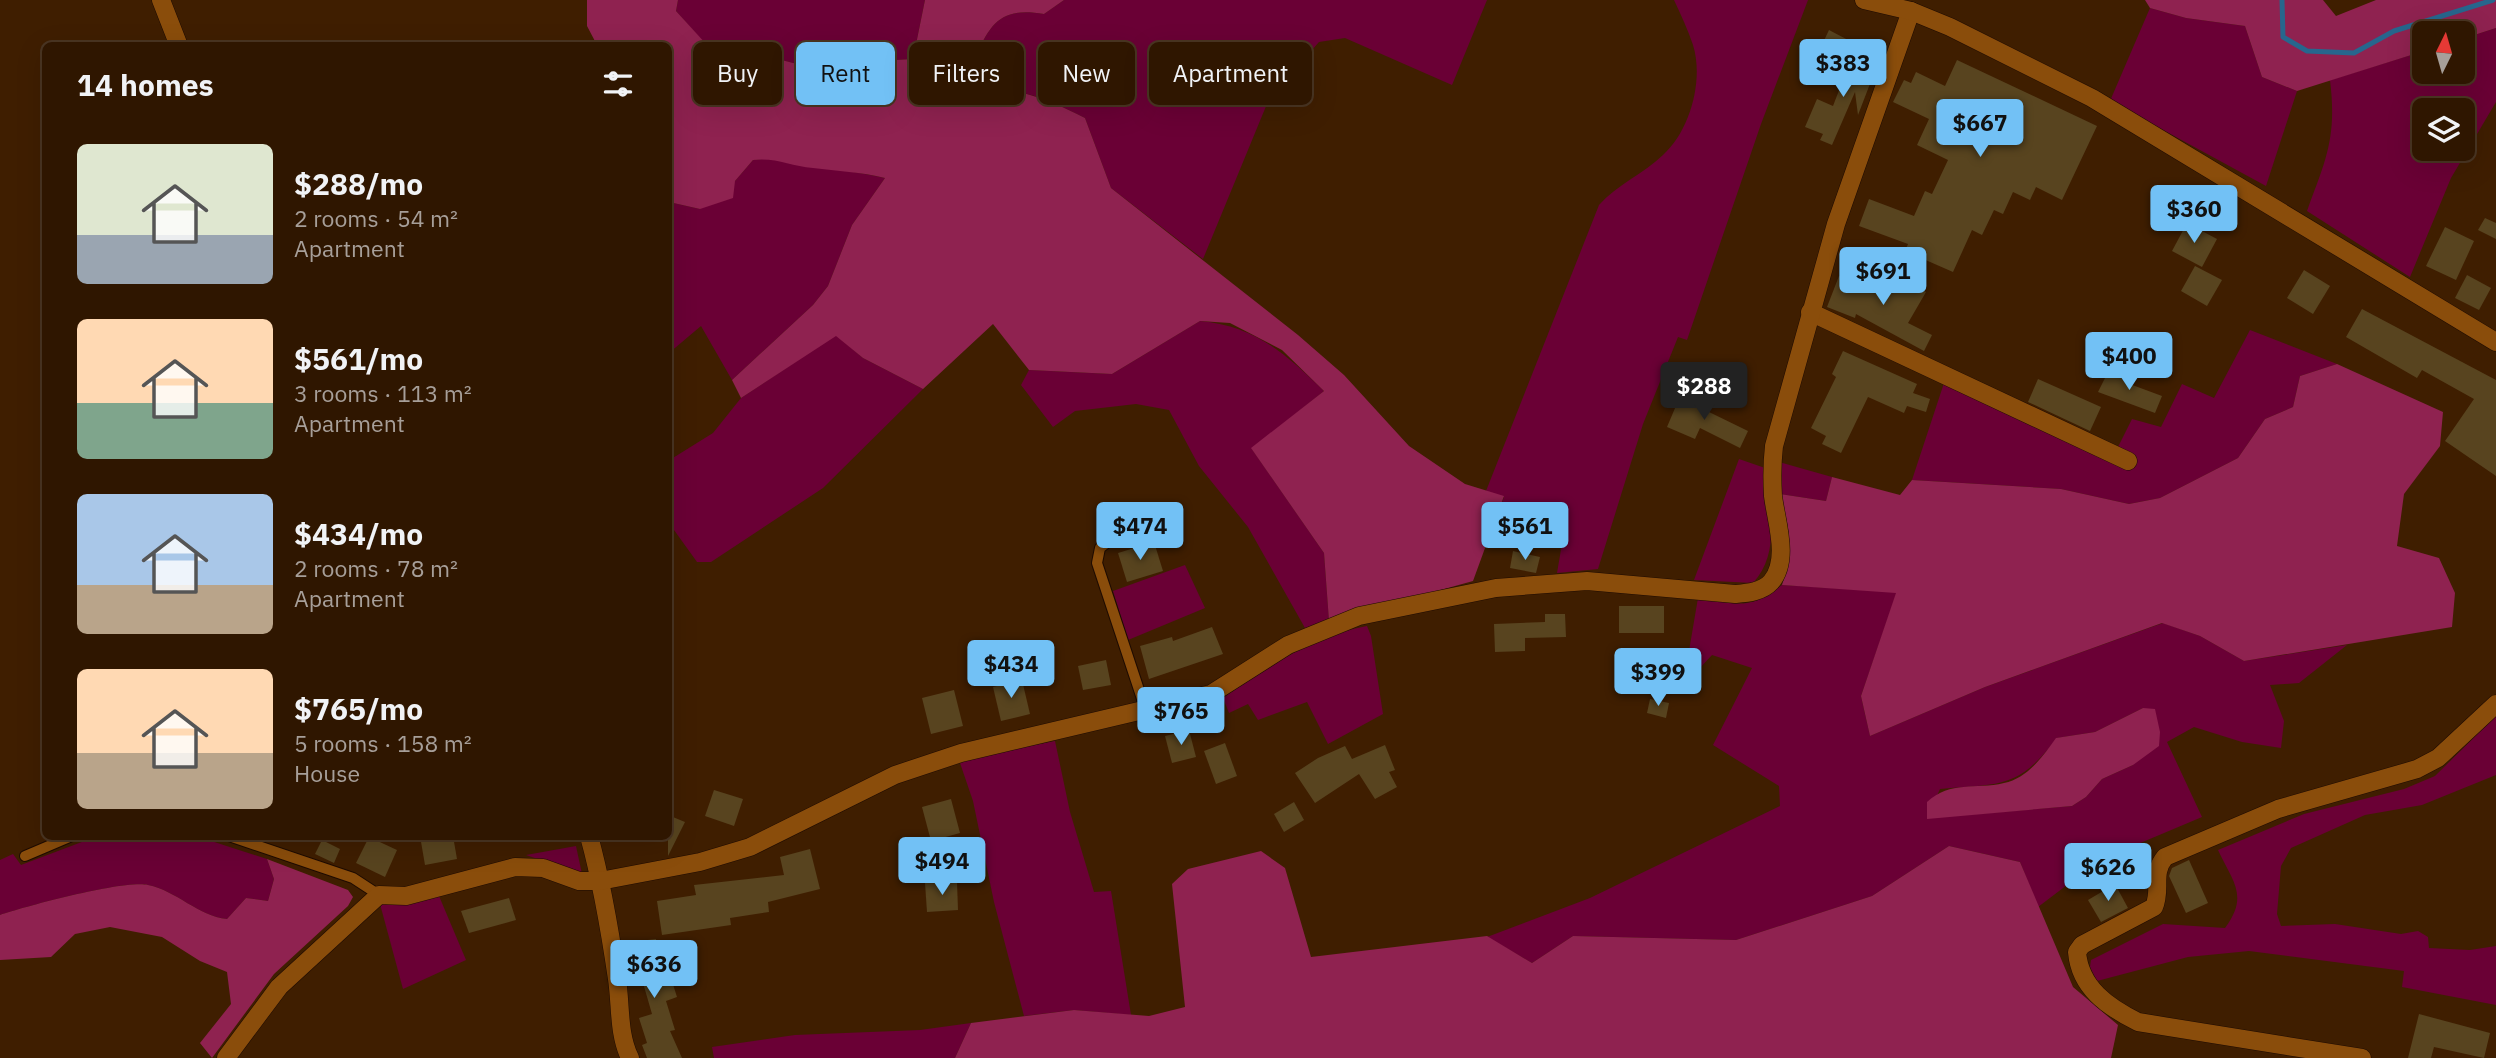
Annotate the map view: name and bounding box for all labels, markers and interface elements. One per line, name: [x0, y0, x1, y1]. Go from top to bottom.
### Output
north arrow: [2412, 21, 2474, 84]
map controls: [2412, 21, 2475, 161]
pin: $383: [1802, 40, 1884, 99]
chip: Buy: [693, 42, 782, 105]
chip: Rent: [796, 42, 895, 105]
chip: Filters: [909, 42, 1024, 105]
chip: New: [1038, 42, 1135, 105]
chip: Apartment: [1149, 42, 1312, 105]
text: $383: [1815, 47, 1871, 77]
text: 14 homes: [77, 65, 214, 104]
icon: filters: [599, 65, 637, 103]
button: layers: [2412, 98, 2475, 161]
pin: $667: [1939, 100, 2021, 159]
text: $667: [1952, 107, 2008, 137]
text: $288/mo: [294, 164, 423, 203]
icon: home: [133, 172, 217, 256]
pin: $360: [2153, 186, 2235, 245]
text: $360: [2166, 193, 2222, 223]
text: 2 rooms · 54 m²: [294, 203, 458, 233]
text: Apartment: [294, 233, 405, 263]
pin: $691: [1842, 247, 1924, 307]
text: $691: [1855, 255, 1911, 285]
pin: $400: [2088, 332, 2170, 392]
text: $561/mo: [294, 339, 423, 378]
text: $400: [2101, 340, 2157, 370]
icon: home: [133, 347, 217, 431]
pin: $288: [1663, 362, 1745, 422]
text: $288: [1676, 370, 1732, 400]
text: 3 rooms · 113 m²: [294, 378, 472, 408]
text: Apartment: [294, 408, 405, 438]
pin: $474: [1099, 503, 1181, 562]
pin: $561: [1484, 503, 1566, 562]
text: $474: [1112, 510, 1168, 540]
text: $561: [1497, 510, 1553, 540]
text: $434/mo: [294, 514, 423, 553]
icon: home: [133, 522, 217, 606]
text: 2 rooms · 78 m²: [294, 553, 458, 583]
text: Apartment: [294, 583, 405, 613]
pin: $434: [970, 640, 1052, 700]
text: $434: [983, 648, 1039, 678]
pin: $399: [1617, 648, 1699, 708]
text: $399: [1630, 656, 1686, 686]
pin: $765: [1140, 688, 1222, 747]
text: $765/mo: [294, 689, 423, 728]
text: $765: [1153, 695, 1209, 725]
icon: home: [133, 697, 217, 781]
text: 5 rooms · 158 m²: [294, 728, 472, 758]
text: House: [294, 758, 360, 788]
pin: $494: [901, 838, 983, 897]
pin: $626: [2067, 844, 2149, 903]
text: $494: [914, 845, 970, 875]
text: $626: [2080, 851, 2136, 881]
pin: $636: [613, 940, 695, 1000]
text: $636: [626, 948, 682, 978]

